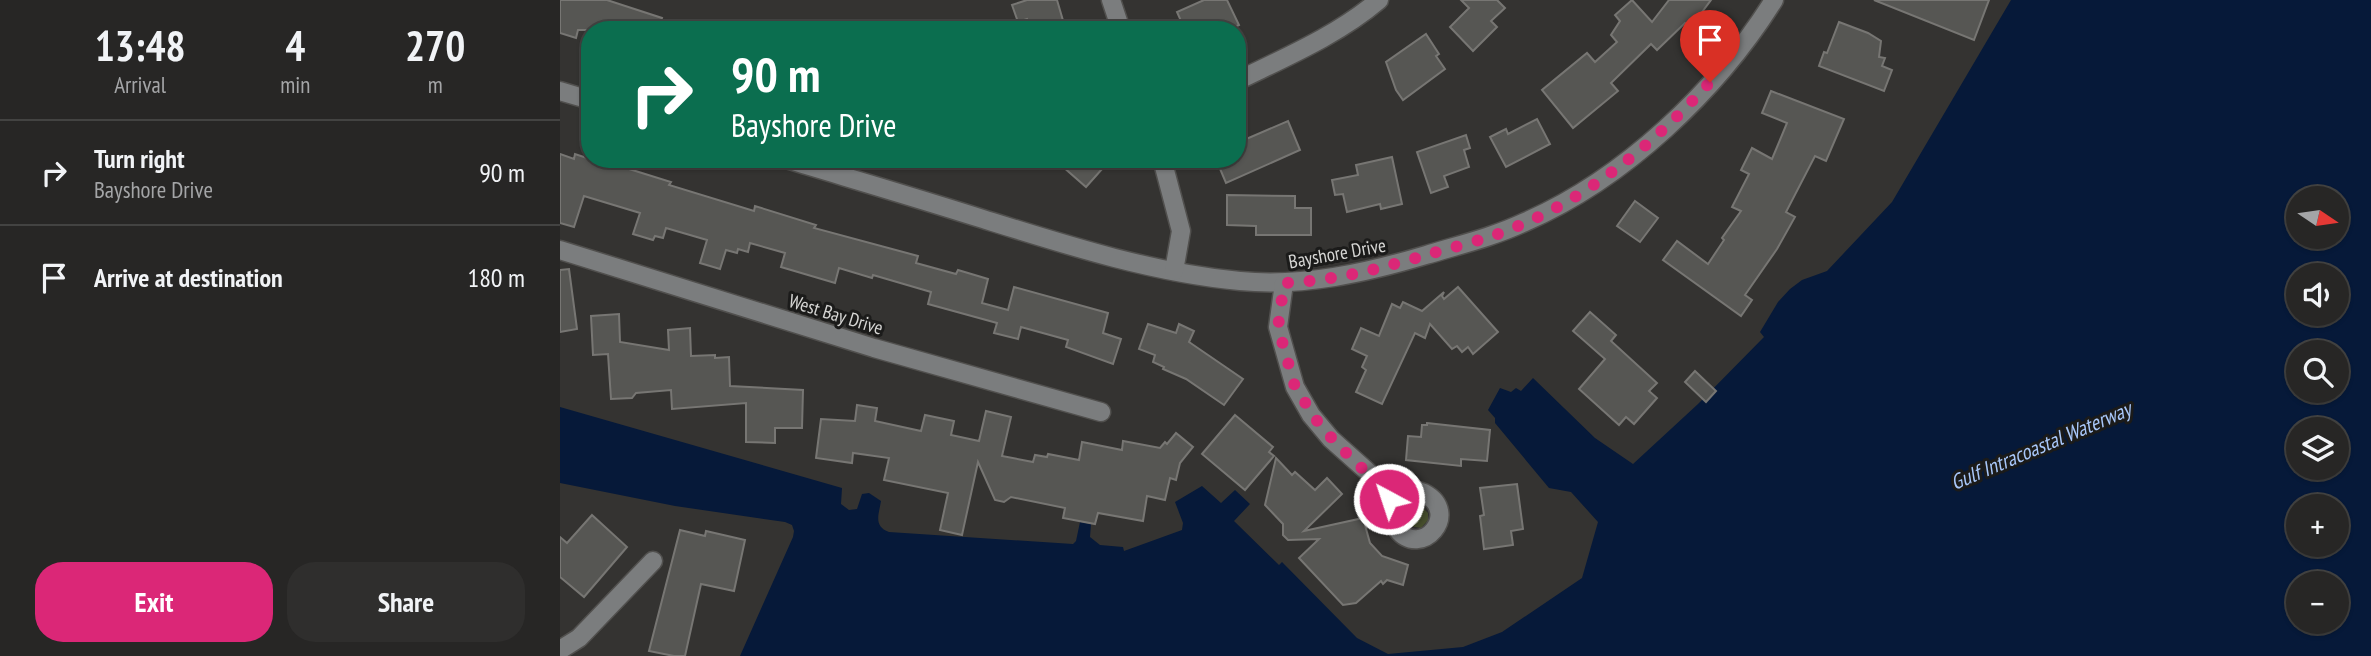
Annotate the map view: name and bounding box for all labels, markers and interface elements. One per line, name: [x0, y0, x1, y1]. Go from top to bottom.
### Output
pin: [1680, 10, 1740, 82]
text: 13:48: [95, 18, 186, 73]
text: 4: [285, 18, 305, 73]
text: 270: [405, 18, 465, 73]
icon: arrive: [1691, 21, 1729, 59]
text: 90 m: [731, 42, 820, 106]
icon: right: [616, 49, 707, 140]
text: Arrival: [114, 70, 166, 99]
text: min: [280, 70, 310, 99]
text: m: [428, 70, 443, 99]
text: Bayshore Drive: [731, 104, 897, 146]
text: Turn right: [94, 142, 185, 175]
icon: right: [35, 154, 73, 192]
text: 90 m: [479, 156, 525, 189]
text: Bayshore Drive: [94, 175, 213, 204]
north arrow: [2286, 186, 2348, 248]
map controls: [2286, 186, 2349, 634]
street label: Bayshore Drive: [1287, 233, 1388, 273]
icon: arrive: [35, 259, 73, 297]
text: Arrive at destination: [94, 261, 283, 294]
text: 180 m: [467, 261, 525, 294]
button: sound: [2286, 263, 2349, 326]
street label: West Bay Drive: [786, 288, 886, 340]
button: search: [2286, 340, 2349, 403]
water label: Gulf Intracoastal Waterway: [1946, 394, 2138, 496]
button: layers: [2286, 417, 2349, 480]
position arrow: [1352, 462, 1426, 536]
button: +: [2286, 494, 2349, 557]
button: Exit: [35, 562, 273, 642]
button: Share: [287, 562, 525, 642]
button: −: [2286, 571, 2349, 634]

